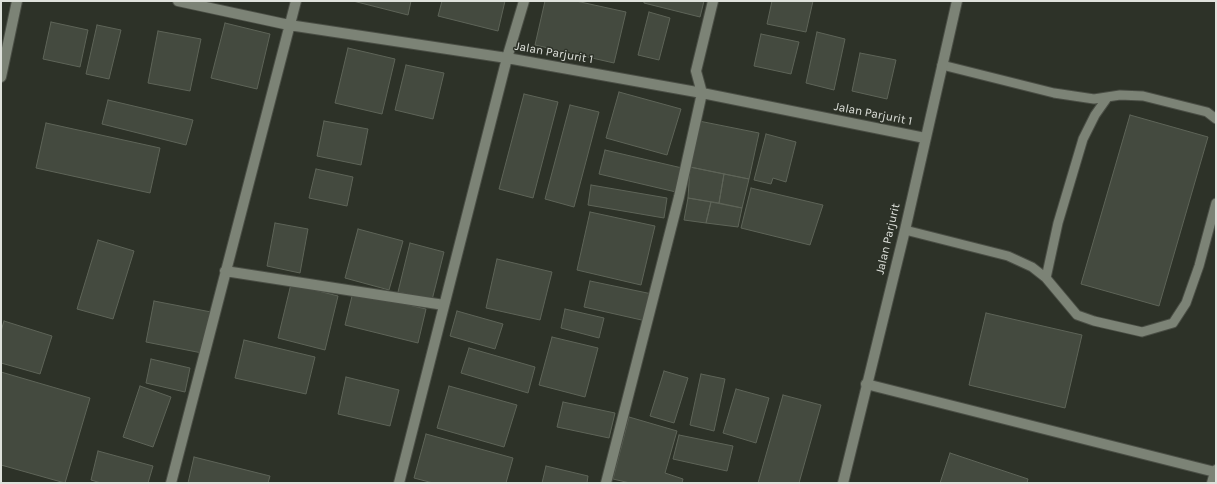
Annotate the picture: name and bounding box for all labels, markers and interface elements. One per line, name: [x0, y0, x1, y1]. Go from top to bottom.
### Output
street label: Jalan Parjurit 1: [514, 39, 594, 67]
street label: Jalan Parjurit 1: [833, 99, 913, 129]
street label: Jalan Parjurit: [873, 202, 903, 276]

